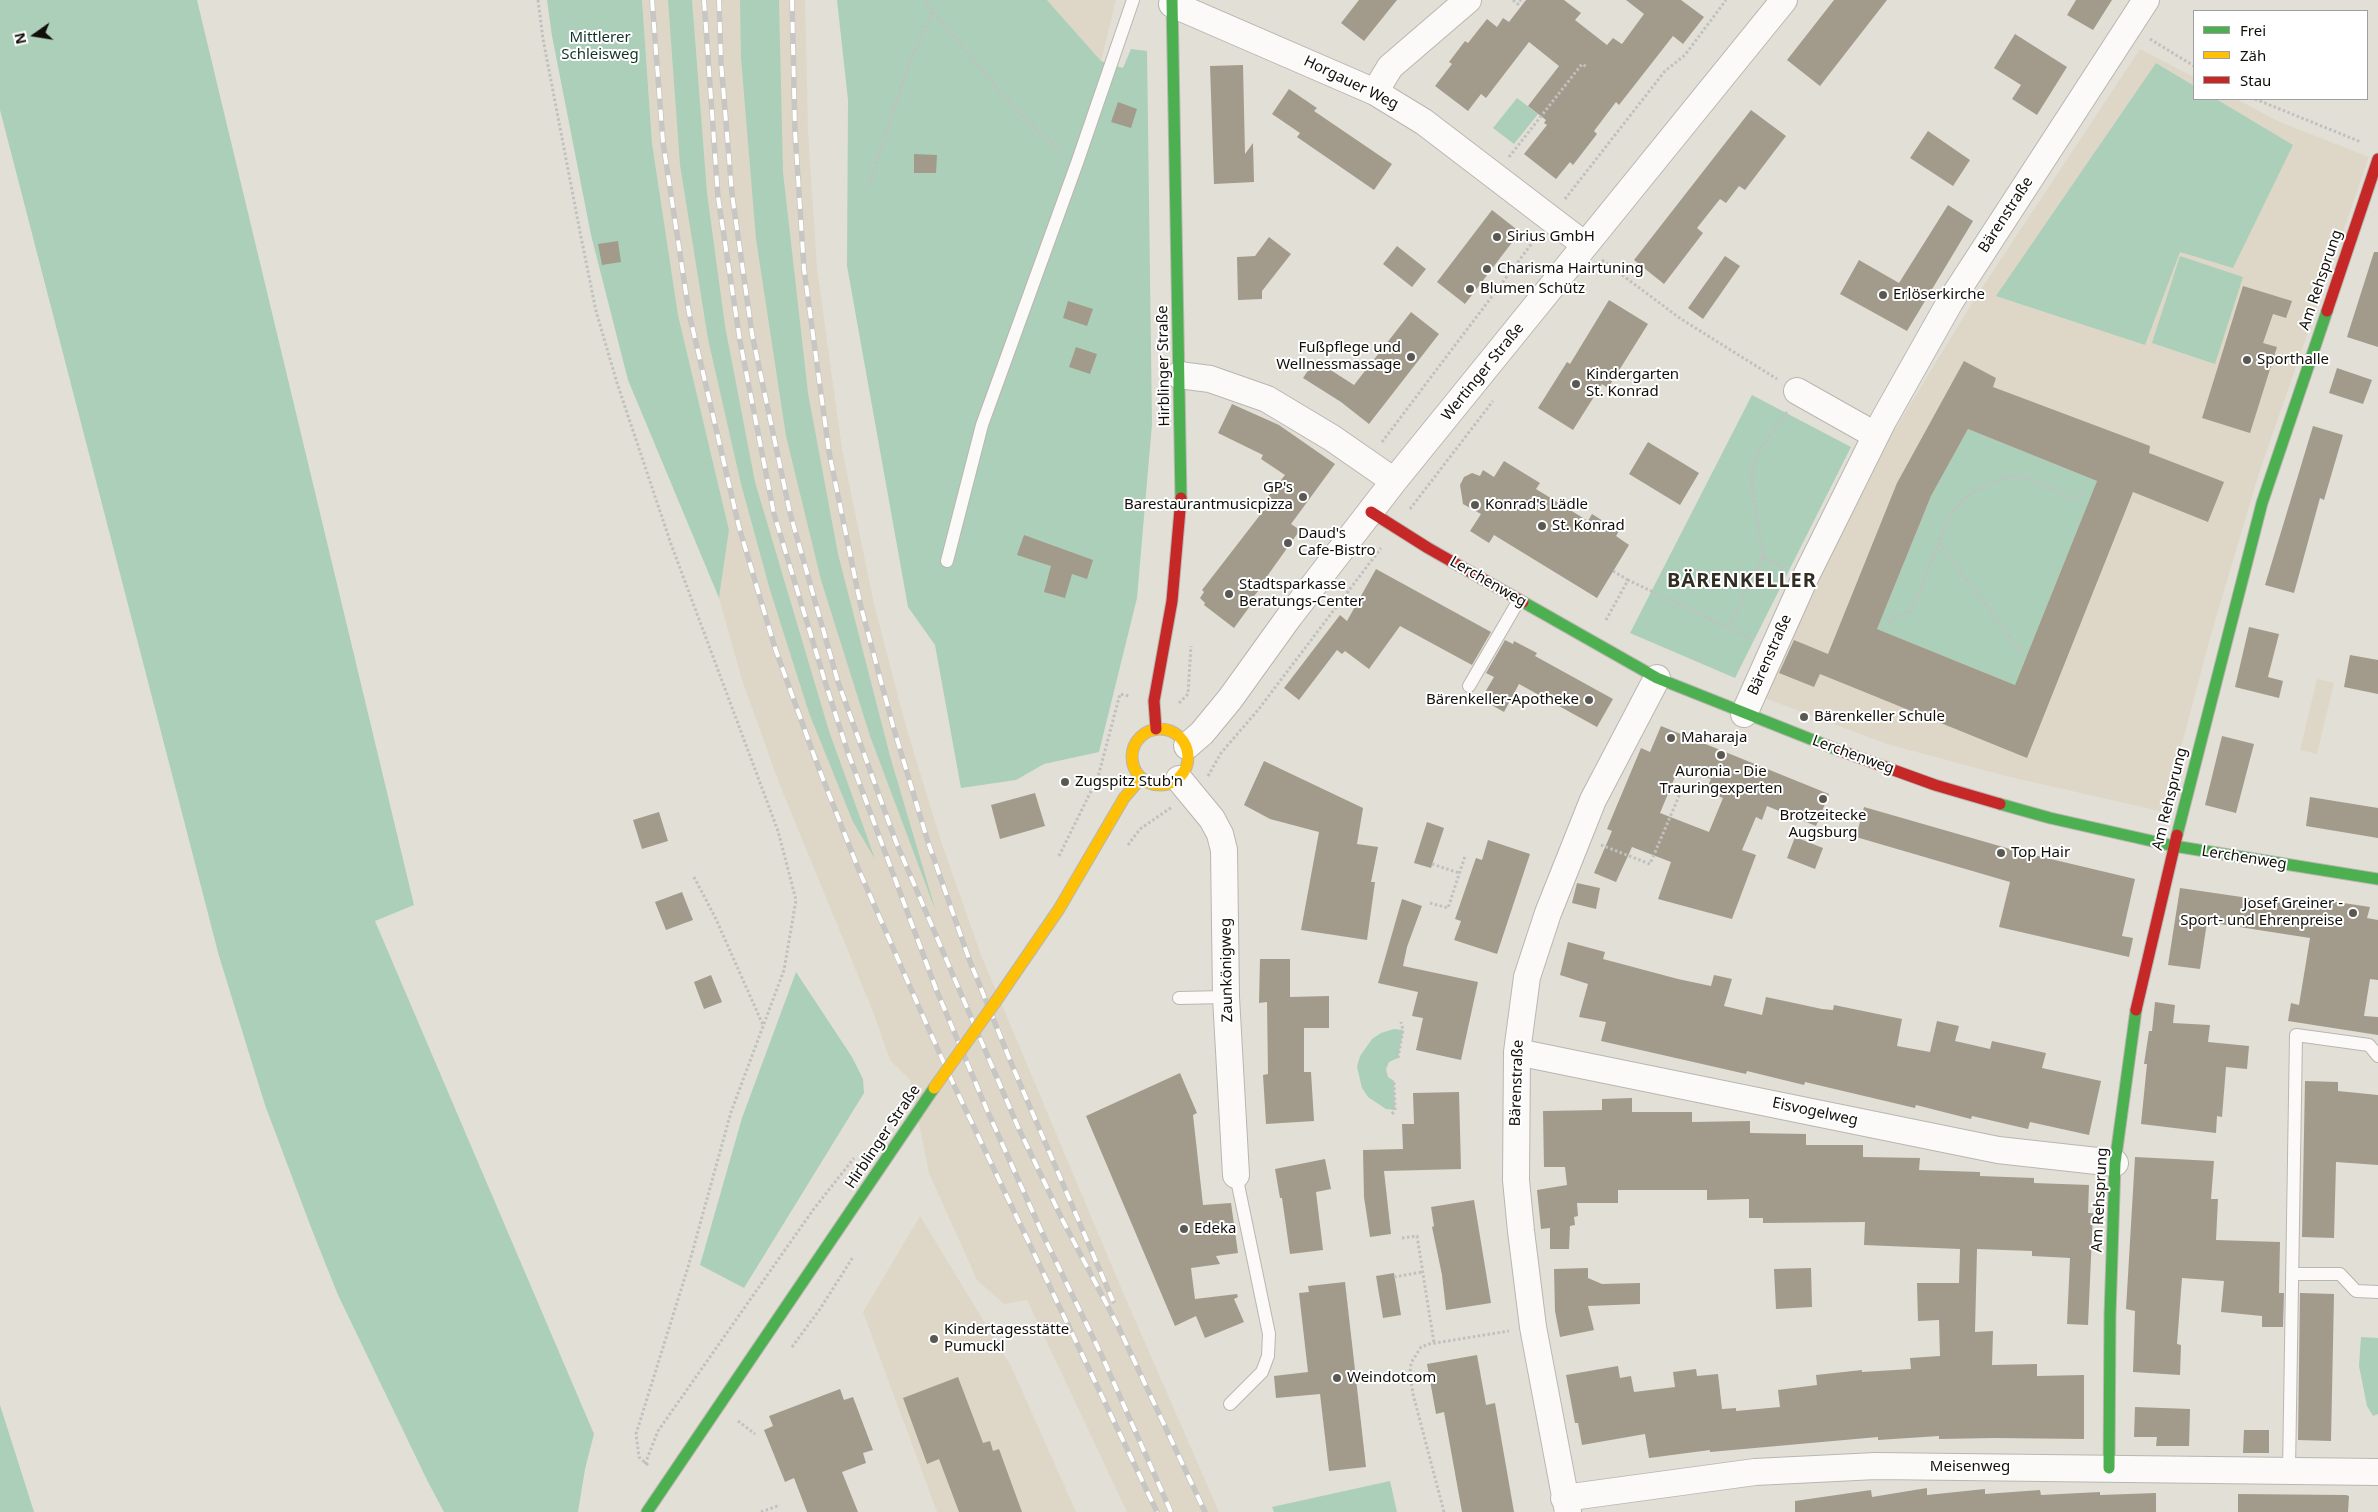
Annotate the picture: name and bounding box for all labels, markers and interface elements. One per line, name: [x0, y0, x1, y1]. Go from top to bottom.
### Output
north arrow: [10, 10, 60, 60]
legend: [2193, 10, 2368, 100]
text: Frei: [2240, 20, 2266, 40]
park label: Mittlerer Schleisweg: [561, 29, 639, 64]
text: N: [9, 31, 30, 46]
text: Zäh: [2240, 45, 2266, 65]
street label: Horgauer Weg: [1301, 52, 1401, 114]
text: Stau: [2240, 70, 2271, 90]
street label: Bärenstraße: [1975, 174, 2037, 256]
street label: Am Rehsprung: [2295, 227, 2347, 333]
place label: Sirius GmbH: [1507, 228, 1595, 246]
marker: Sirius GmbH: [1491, 231, 1503, 243]
place label: Charisma Hairtuning: [1497, 260, 1644, 278]
marker: Charisma Hairtuning: [1481, 263, 1493, 275]
place label: Blumen Schütz: [1480, 280, 1585, 298]
marker: Blumen Schütz: [1464, 283, 1476, 295]
place label: Erlöserkirche: [1893, 286, 1985, 304]
marker: Erlöserkirche: [1877, 289, 1889, 301]
street label: Hirblinger Straße: [1154, 305, 1174, 427]
street label: Wertinger Straße: [1438, 320, 1528, 424]
place label: Fußpflege und Wellnessmassage: [1276, 339, 1401, 374]
marker: Fußpflege und Wellnessmassage: [1405, 351, 1417, 363]
place label: Sporthalle: [2257, 351, 2329, 369]
marker: Sporthalle: [2241, 354, 2253, 366]
place label: Kindergarten St. Konrad: [1586, 366, 1679, 401]
marker: Kindergarten St. Konrad: [1570, 378, 1582, 390]
place label: GP's Barestaurantmusicpizza: [1124, 479, 1293, 514]
marker: GP's Barestaurantmusicpizza: [1297, 491, 1309, 503]
place label: Konrad's Lädle: [1485, 496, 1588, 514]
marker: Konrad's Lädle: [1469, 499, 1481, 511]
place label: St. Konrad: [1552, 517, 1625, 535]
marker: St. Konrad: [1536, 520, 1548, 532]
place label: Daud's Cafe-Bistro: [1298, 525, 1376, 560]
marker: Daud's Cafe-Bistro: [1282, 537, 1294, 549]
street label: Lerchenweg: [1446, 553, 1530, 611]
district label: BÄRENKELLER: [1666, 569, 1818, 593]
place label: Stadtsparkasse Beratungs-Center: [1239, 576, 1364, 611]
marker: Stadtsparkasse Beratungs-Center: [1223, 588, 1235, 600]
street label: Bärenstraße: [1744, 612, 1796, 698]
place label: Bärenkeller-Apotheke: [1426, 691, 1579, 709]
marker: Bärenkeller-Apotheke: [1583, 694, 1595, 706]
place label: Bärenkeller Schule: [1814, 708, 1945, 726]
marker: Bärenkeller Schule: [1798, 711, 1810, 723]
place label: Maharaja: [1681, 729, 1747, 747]
marker: Maharaja: [1665, 732, 1677, 744]
street label: Lerchenweg: [1810, 732, 1896, 778]
street label: Am Rehsprung: [2149, 746, 2191, 852]
marker: Auronia - Die Trauringexperten: [1715, 749, 1727, 761]
place label: Auronia - Die Trauringexperten: [1660, 763, 1782, 798]
place label: Zugspitz Stub'n: [1075, 773, 1183, 791]
marker: Zugspitz Stub'n: [1059, 776, 1071, 788]
marker: Brotzeitecke Augsburg: [1817, 793, 1829, 805]
place label: Brotzeitecke Augsburg: [1779, 807, 1867, 842]
street label: Lerchenweg: [2200, 842, 2288, 874]
place label: Top Hair: [2011, 844, 2070, 862]
marker: Top Hair: [1995, 847, 2007, 859]
place label: Josef Greiner - Sport- und Ehrenpreise: [2180, 895, 2343, 930]
marker: Josef Greiner - Sport- und Ehrenpreise: [2347, 907, 2359, 919]
street label: Zaunkönigweg: [1217, 918, 1237, 1022]
street label: Bärenstraße: [1506, 1039, 1528, 1127]
street label: Hirblinger Straße: [842, 1082, 924, 1192]
street label: Eisvogelweg: [1771, 1094, 1859, 1130]
street label: Am Rehsprung: [2088, 1147, 2112, 1253]
place label: Edeka: [1194, 1220, 1236, 1238]
marker: Edeka: [1178, 1223, 1190, 1235]
place label: Kindertagesstätte Pumuckl: [944, 1321, 1069, 1356]
marker: Kindertagesstätte Pumuckl: [928, 1333, 940, 1345]
place label: Weindotcom: [1347, 1369, 1436, 1387]
marker: Weindotcom: [1331, 1372, 1343, 1384]
street label: Meisenweg: [1930, 1458, 2010, 1476]

